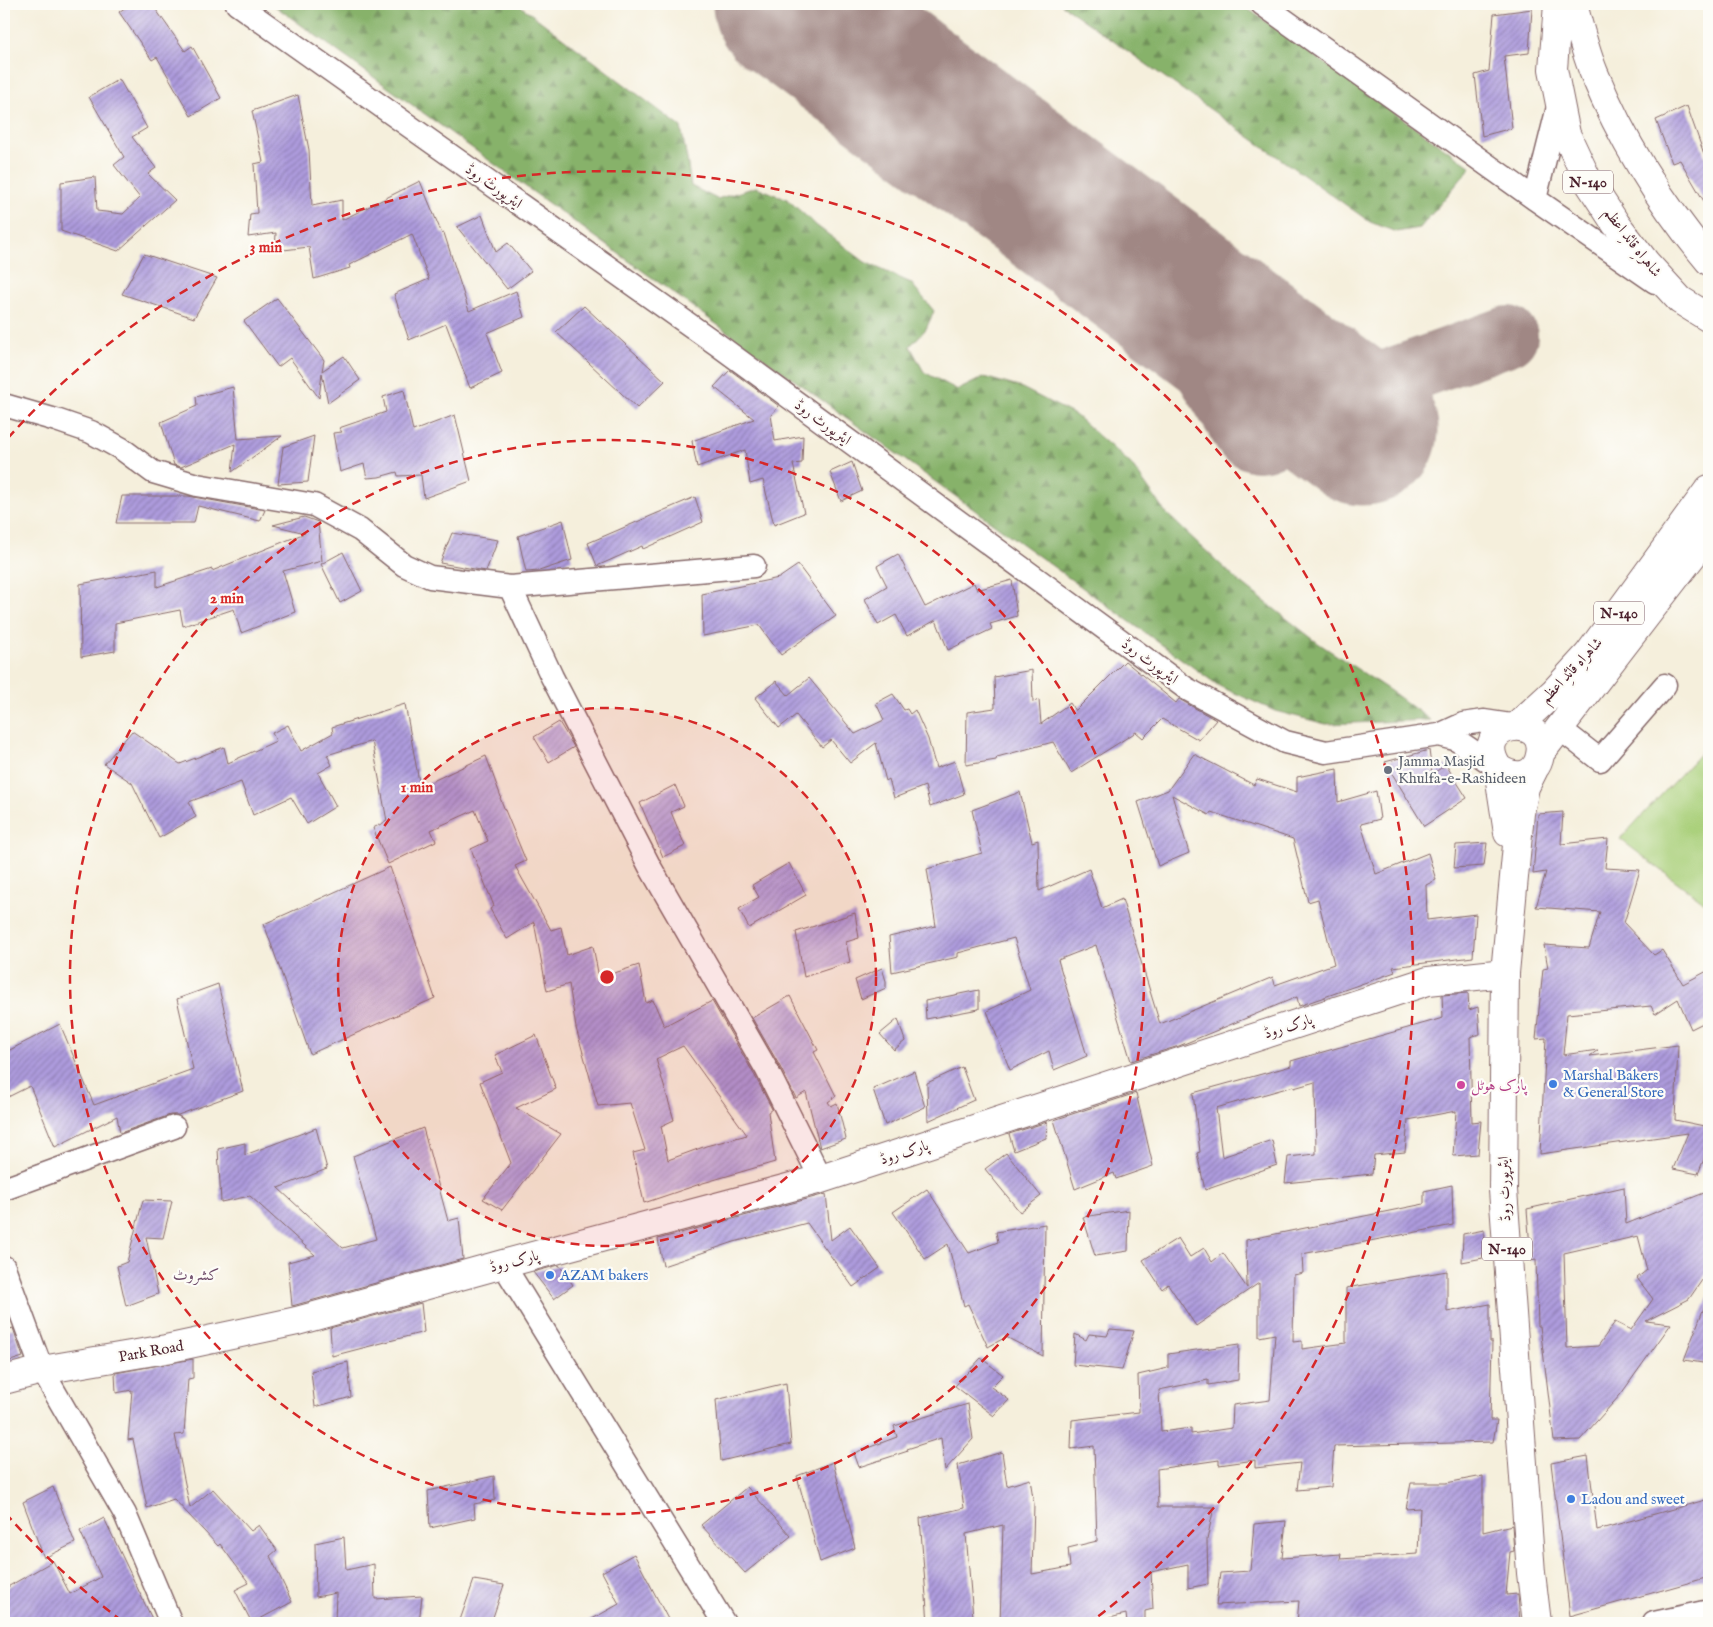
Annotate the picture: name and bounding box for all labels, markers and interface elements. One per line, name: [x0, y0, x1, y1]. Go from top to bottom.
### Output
street label: ایئرپورٹ روڈ: [461, 160, 526, 214]
road number: N-140: [1563, 170, 1613, 193]
street label: شاہراہِ قائدِ اعظم: [1596, 204, 1666, 283]
text: 3 min: [250, 238, 282, 257]
street label: ایئرپورٹ روڈ: [790, 395, 855, 450]
text: 2 min: [210, 589, 244, 608]
road number: N-140: [1594, 602, 1644, 624]
street label: شاہراہِ قائدِ اعظم: [1536, 633, 1610, 710]
street label: ایئرپورٹ روڈ: [1117, 634, 1182, 689]
place label: Jamma Masjid Khulfa-e-Rashideen: [1396, 752, 1526, 788]
marker: Jamma Masjid Khulfa-e-Rashideen: [1382, 764, 1394, 776]
text: 1 min: [401, 778, 433, 797]
centre of rings: [598, 968, 616, 986]
street label: پارک روڈ: [1261, 1009, 1316, 1044]
place label: Marshal Bakers & General Store: [1563, 1066, 1664, 1102]
place label: پارک ہوٹل: [1471, 1076, 1528, 1096]
marker: Marshal Bakers & General Store: [1547, 1078, 1559, 1090]
marker: پارک ہوٹل: [1455, 1079, 1467, 1091]
street label: پارک روڈ: [877, 1135, 932, 1170]
street label: ایئرپورٹ روڈ: [1494, 1156, 1516, 1222]
road number: N-140: [1482, 1238, 1532, 1260]
street label: پارک روڈ: [487, 1246, 542, 1278]
district label: کشروٹ: [173, 1266, 219, 1286]
place label: AZAM bakers: [559, 1266, 648, 1285]
marker: AZAM bakers: [544, 1269, 556, 1281]
street label: Park Road: [117, 1336, 186, 1367]
place label: Ladou and sweet: [1581, 1490, 1685, 1509]
marker: Ladou and sweet: [1565, 1493, 1577, 1505]

